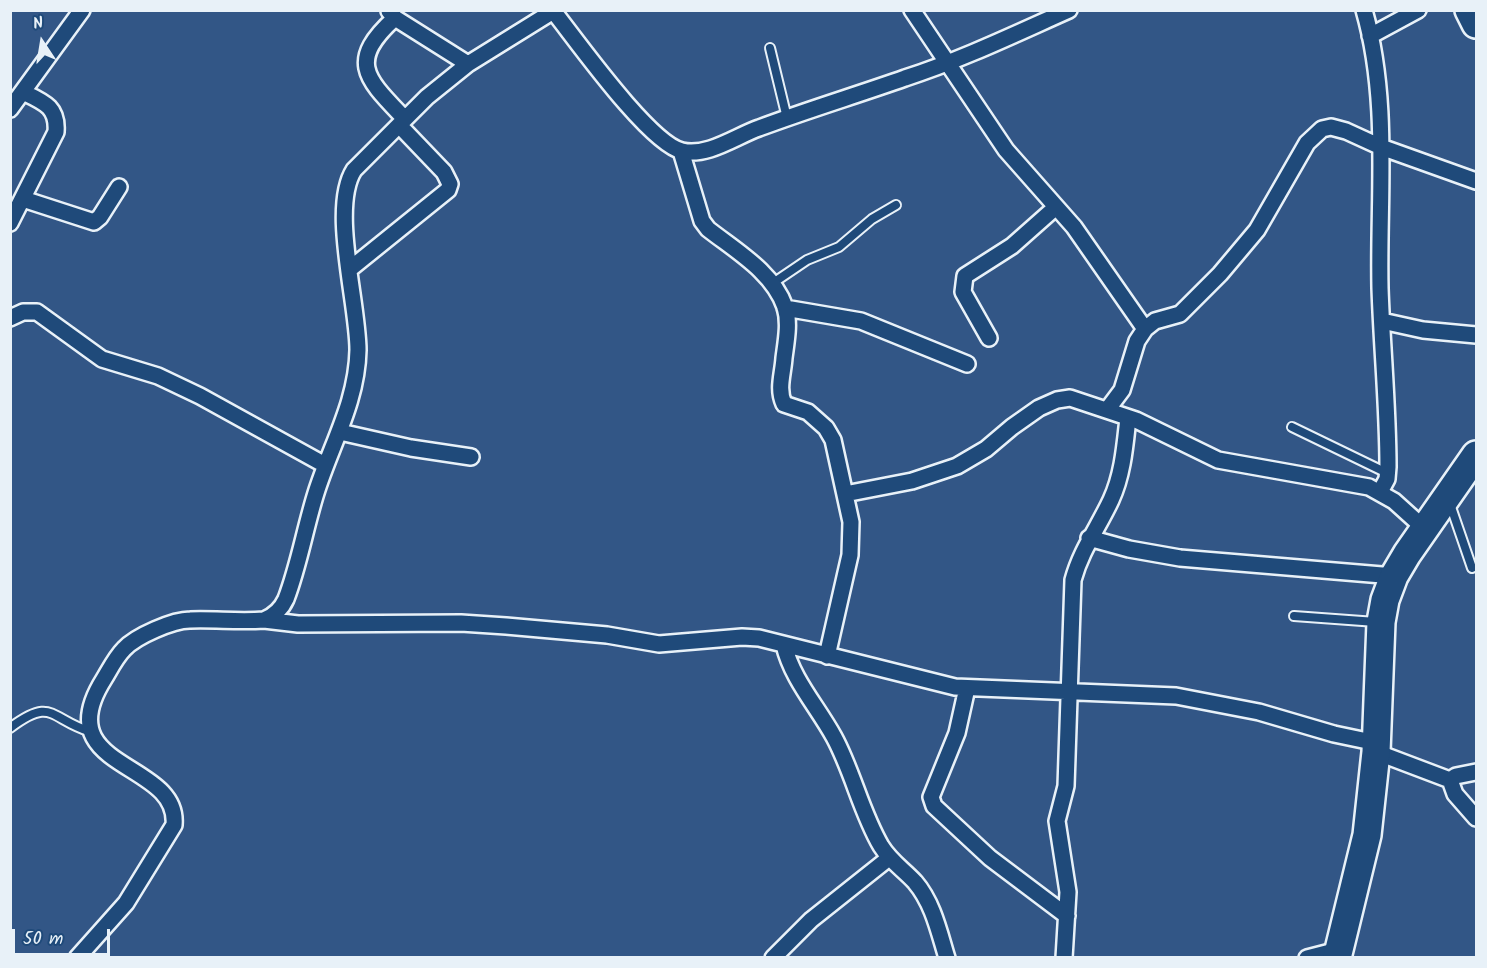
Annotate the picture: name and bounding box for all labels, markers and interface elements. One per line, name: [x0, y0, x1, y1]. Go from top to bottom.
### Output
text: N: [31, 11, 46, 37]
north arrow: [12, 12, 72, 72]
scale bar: [15, 917, 112, 955]
text: 50 m: [23, 925, 63, 954]

